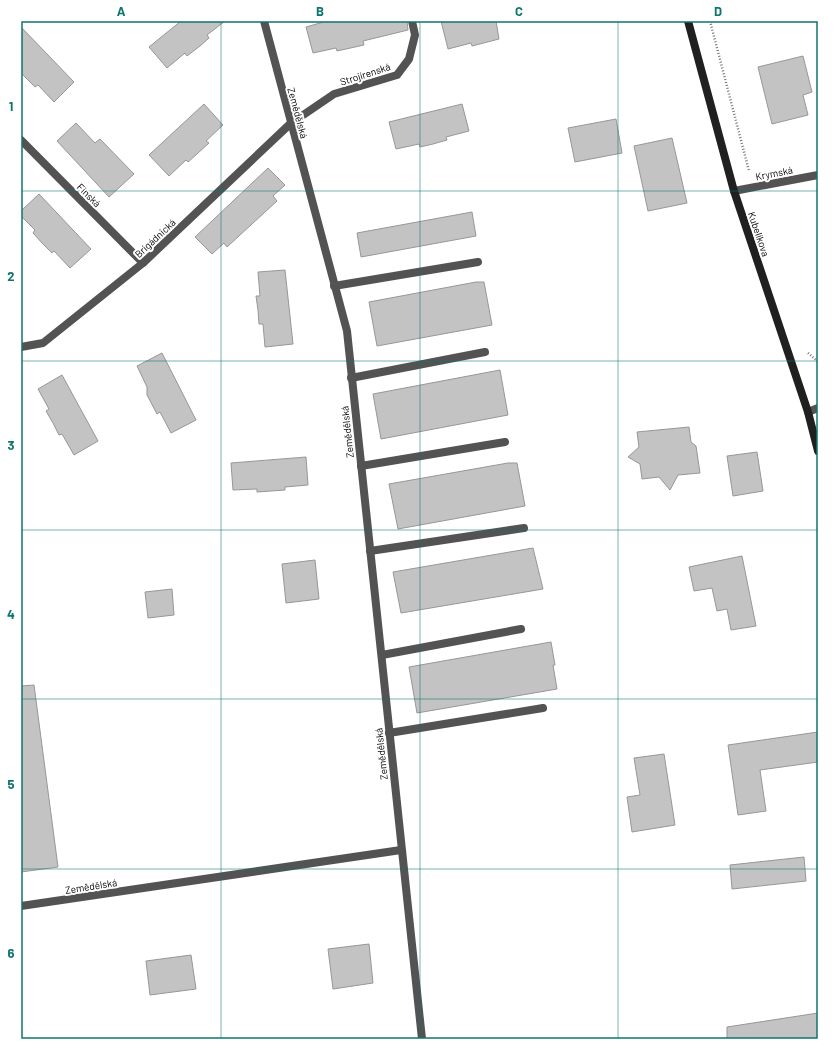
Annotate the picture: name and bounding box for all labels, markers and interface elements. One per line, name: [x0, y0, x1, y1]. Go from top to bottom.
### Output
text: A: [117, 3, 126, 19]
text: B: [316, 3, 324, 19]
text: C: [515, 3, 523, 19]
text: D: [714, 3, 722, 19]
street label: Strojírenská: [338, 60, 392, 88]
street label: Zemědělská: [285, 86, 311, 140]
text: 1: [9, 98, 13, 114]
street label: Krymská: [754, 164, 794, 182]
street label: Finská: [75, 181, 103, 209]
street label: Kubelíkova: [746, 210, 772, 258]
street label: Brigádnická: [132, 216, 178, 260]
text: 2: [7, 268, 15, 284]
street label: Zemědělská: [338, 405, 356, 459]
text: 3: [7, 437, 15, 453]
text: 4: [7, 606, 15, 622]
street label: Zemědělská: [372, 727, 390, 781]
text: 5: [7, 776, 15, 792]
street label: Zemědělská: [64, 876, 118, 896]
text: 6: [8, 945, 15, 961]

